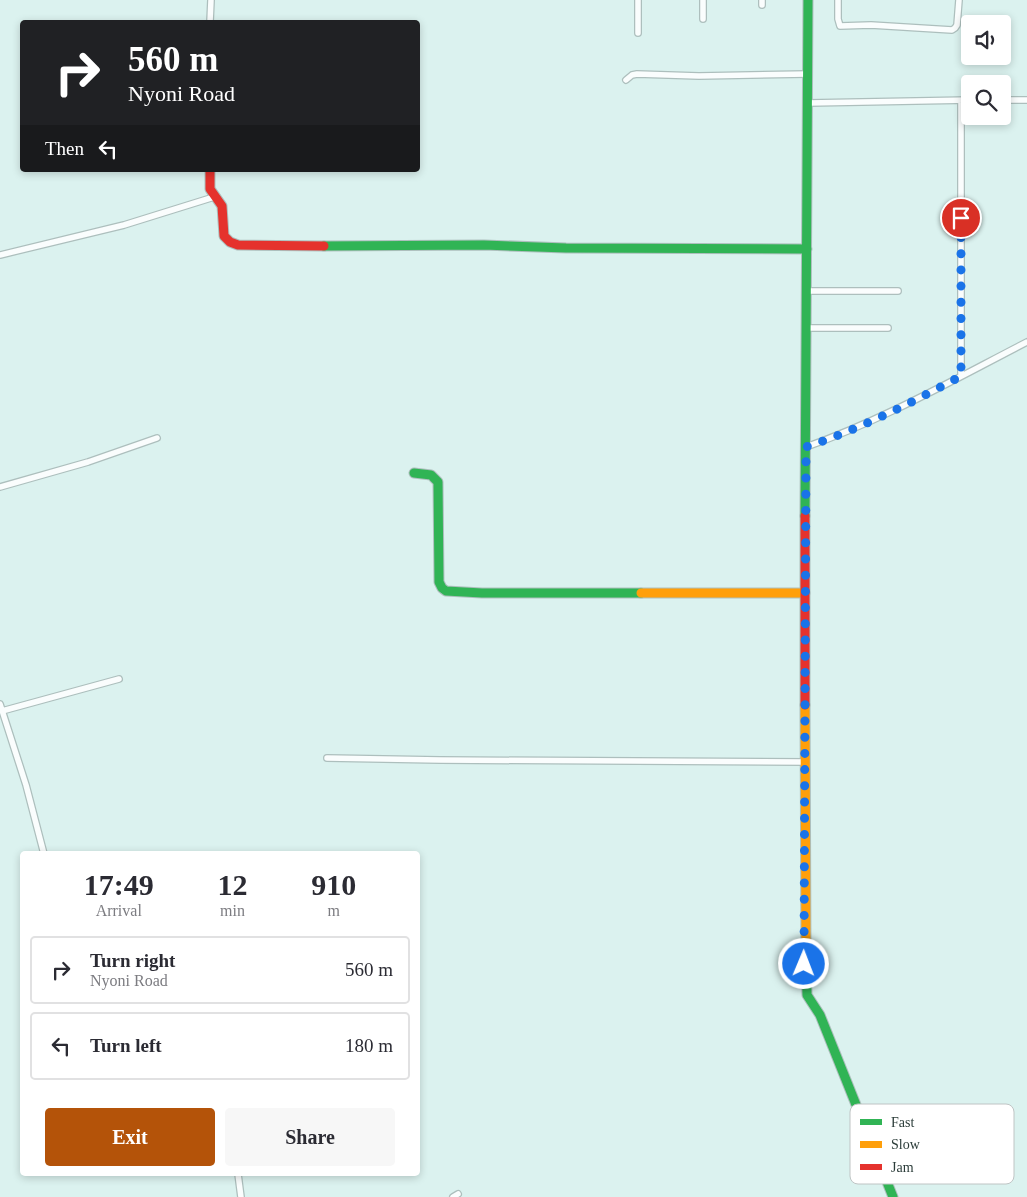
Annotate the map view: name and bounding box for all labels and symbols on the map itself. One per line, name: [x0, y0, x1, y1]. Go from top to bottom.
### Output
pin: [940, 197, 982, 239]
position arrow: [777, 937, 829, 989]
legend: [850, 1104, 1014, 1184]
text: Fast: [891, 1115, 914, 1130]
text: Slow: [891, 1137, 921, 1152]
text: Jam: [891, 1160, 914, 1175]

